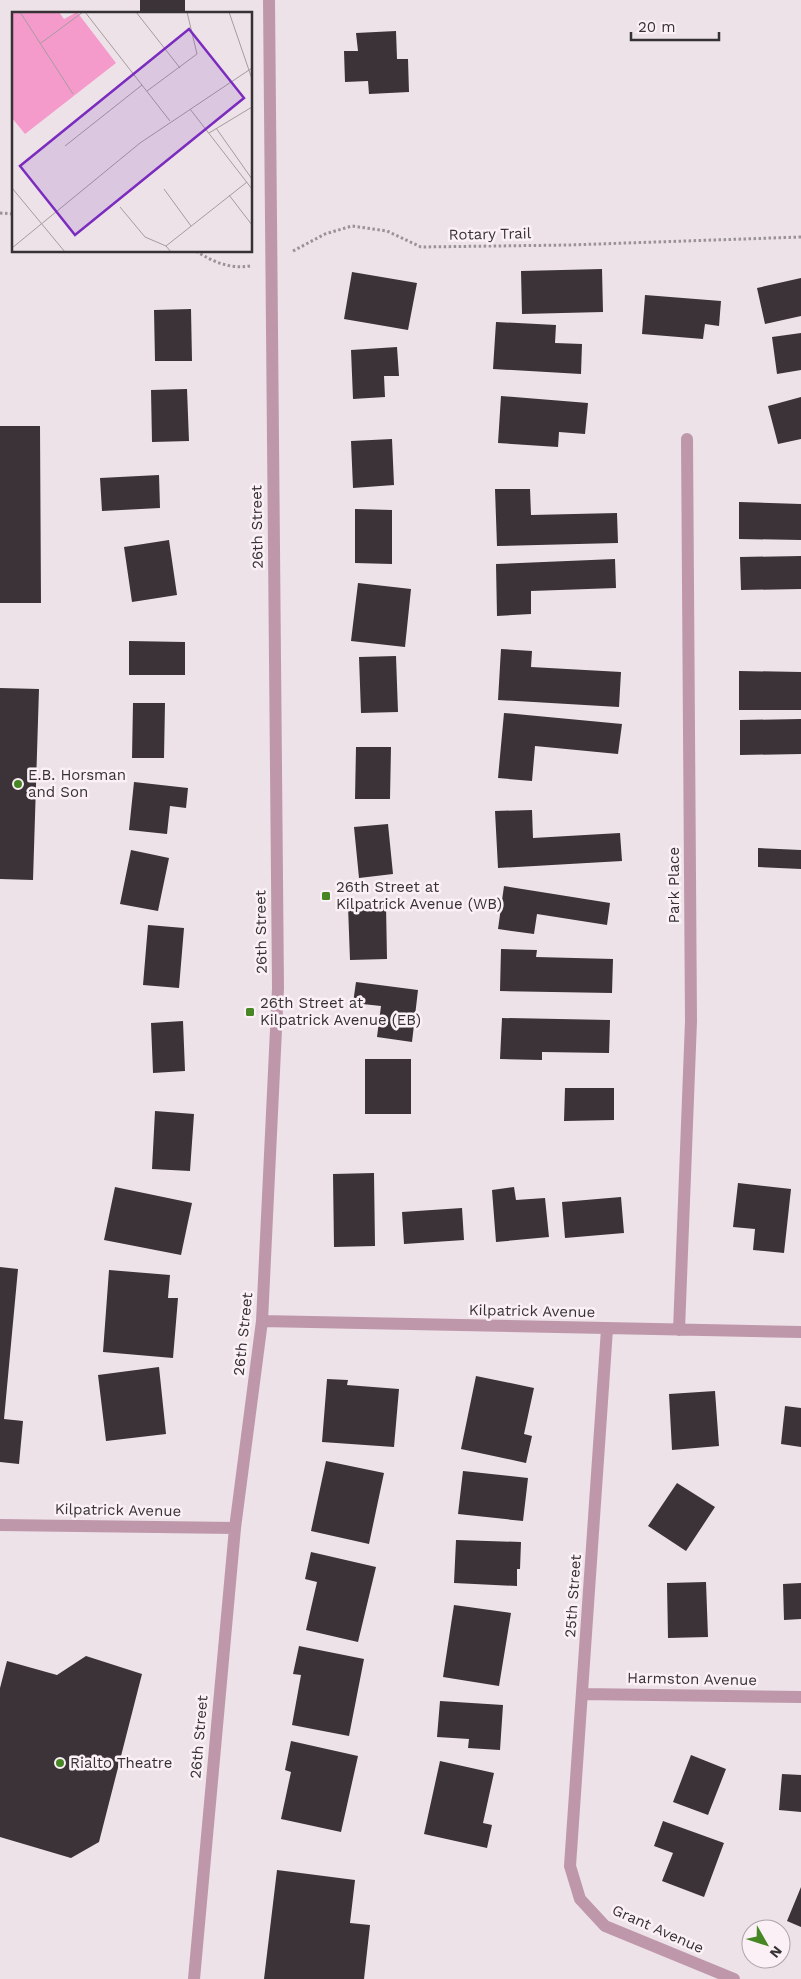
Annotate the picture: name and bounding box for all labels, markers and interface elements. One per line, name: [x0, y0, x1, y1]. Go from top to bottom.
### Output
scale bar: [631, 10, 718, 42]
inset map: [12, 12, 252, 252]
text: 20 m: [638, 18, 676, 36]
street label: Rotary Trail: [449, 224, 532, 244]
street label: 26th Street: [247, 484, 267, 569]
place label: E.B. Horsman and Son: [28, 766, 126, 801]
marker: E.B. Horsman and Son: [12, 778, 24, 790]
street label: Park Place: [665, 847, 683, 923]
place label: 26th Street at Kilpatrick Avenue (WB): [336, 878, 502, 913]
street label: 26th Street: [251, 889, 271, 974]
marker: 26th Street at Kilpatrick Avenue (WB): [320, 890, 332, 902]
place label: 26th Street at Kilpatrick Avenue (EB): [260, 994, 421, 1029]
marker: 26th Street at Kilpatrick Avenue (EB): [244, 1006, 256, 1018]
street label: 26th Street: [230, 1291, 256, 1377]
street label: Kilpatrick Avenue: [469, 1301, 595, 1321]
street label: Kilpatrick Avenue: [55, 1500, 181, 1520]
street label: 25th Street: [561, 1553, 585, 1638]
street label: Harmston Avenue: [627, 1669, 757, 1689]
street label: 26th Street: [186, 1694, 212, 1779]
place label: Rialto Theatre: [70, 1754, 172, 1772]
marker: Rialto Theatre: [54, 1757, 66, 1769]
street label: Grant Avenue: [609, 1901, 707, 1957]
north arrow: [741, 1919, 791, 1969]
text: N: [767, 1943, 786, 1961]

